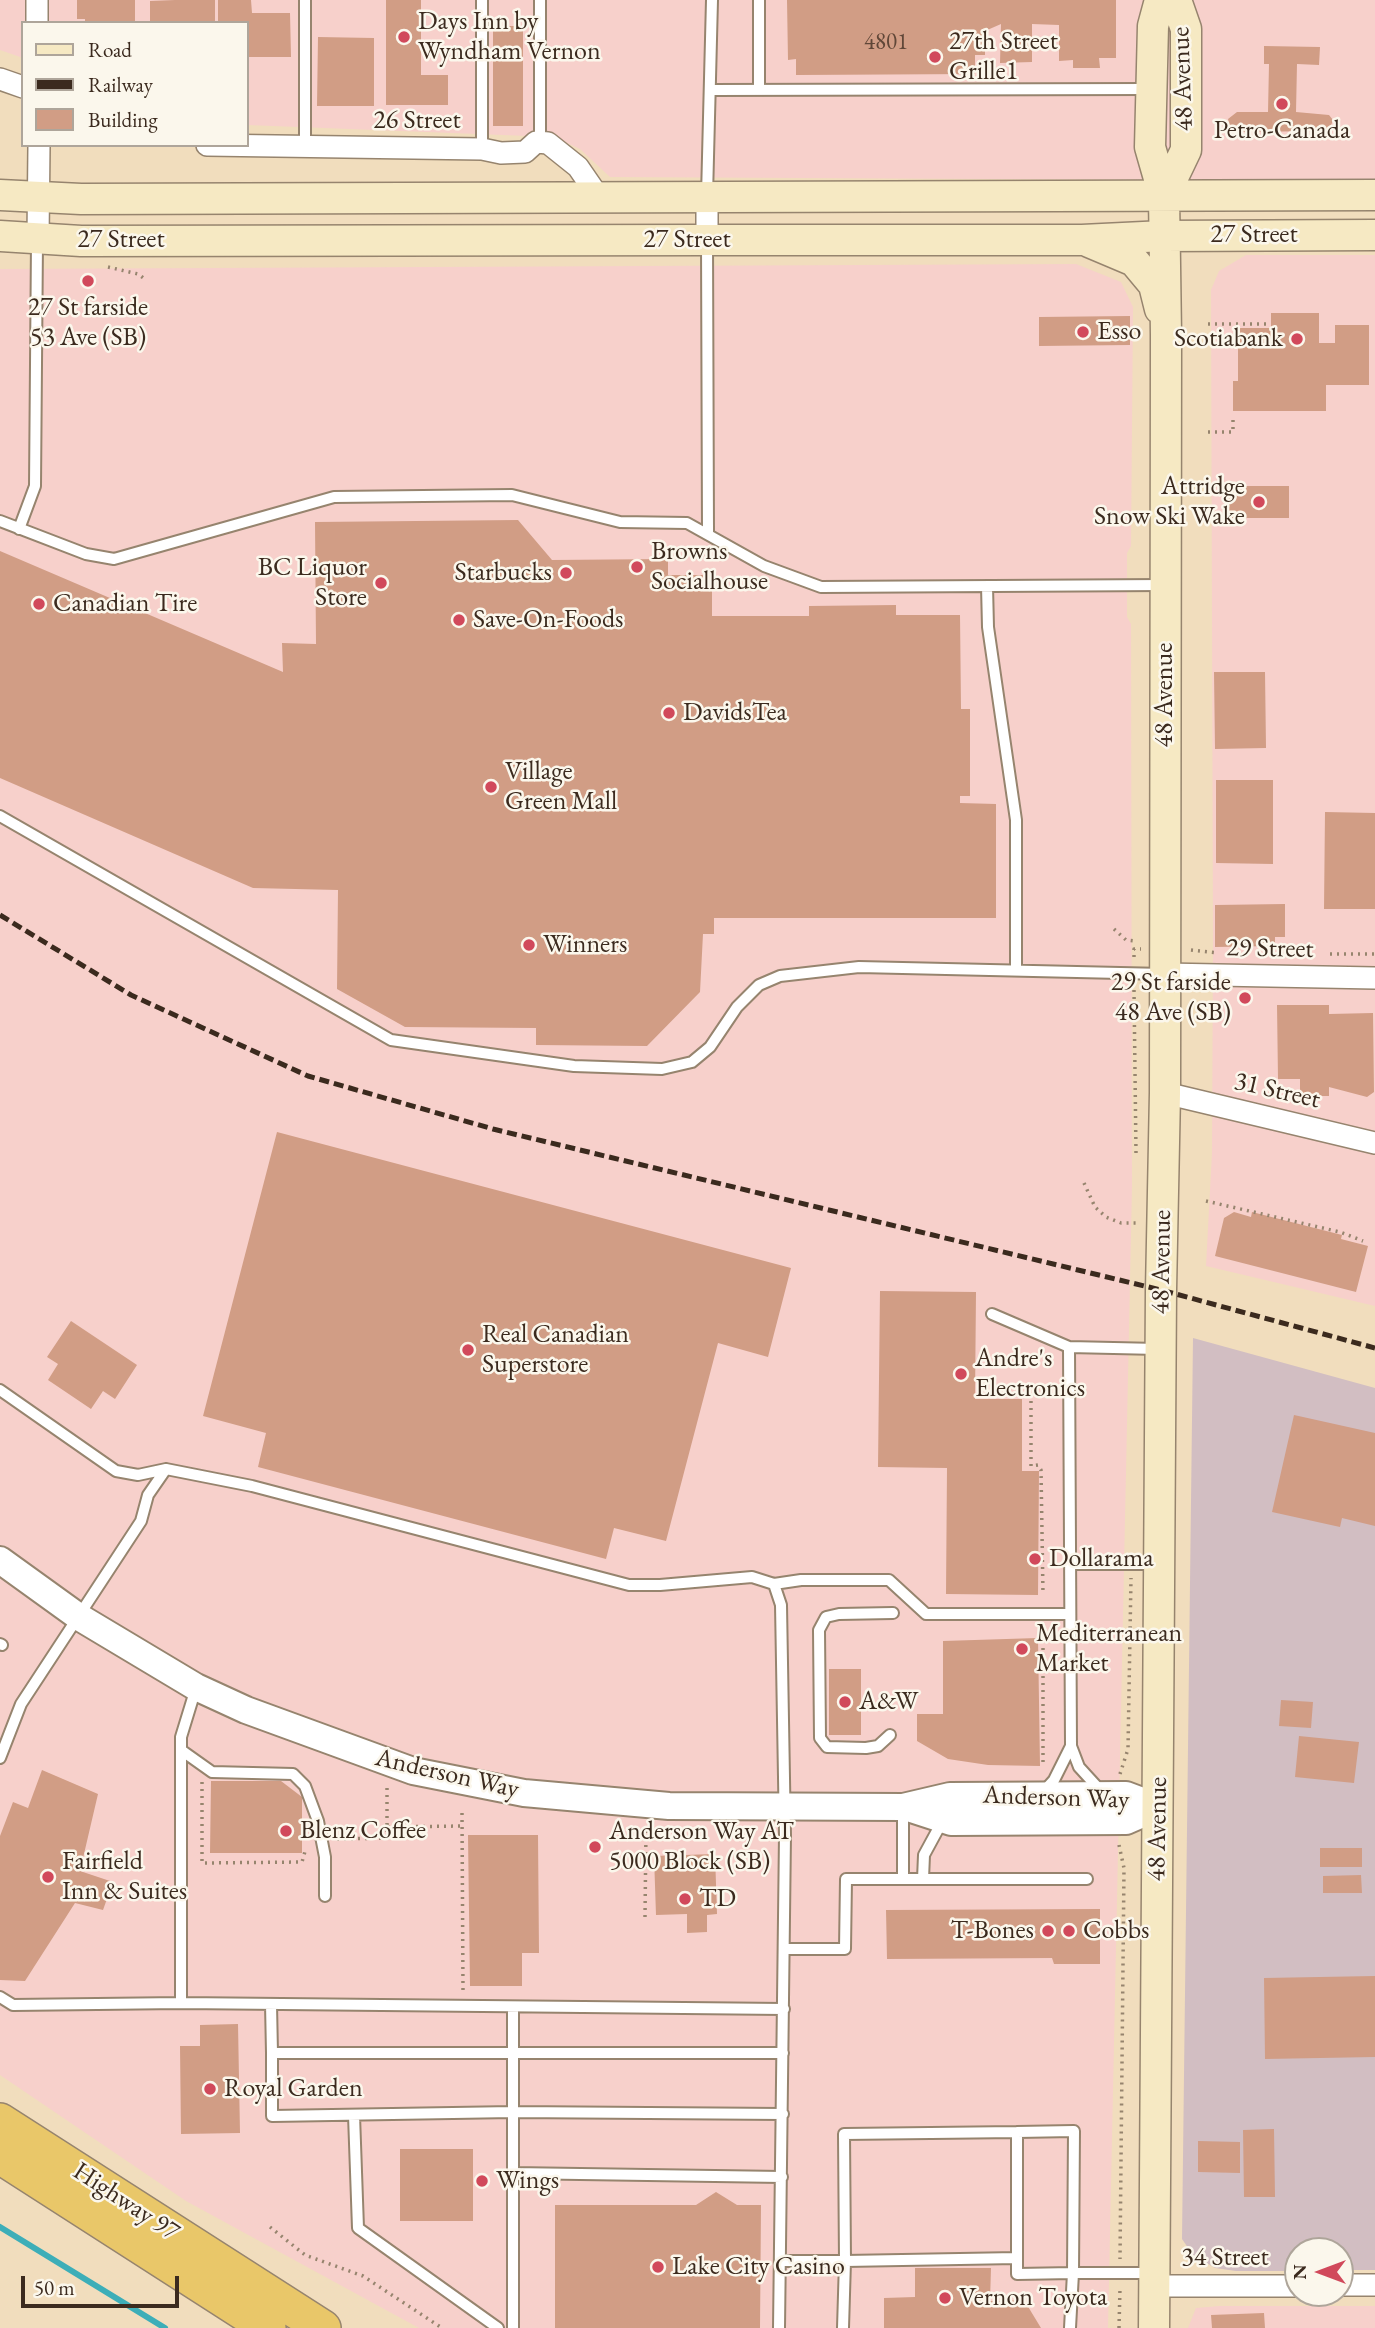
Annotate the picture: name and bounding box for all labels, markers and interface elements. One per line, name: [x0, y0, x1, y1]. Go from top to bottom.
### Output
place label: Days Inn by Wyndham Vernon: [418, 6, 601, 68]
legend: [21, 21, 248, 147]
place label: 27th Street Grille1: [949, 26, 1058, 88]
street label: 48 Avenue: [1166, 26, 1200, 132]
marker: Days Inn by Wyndham Vernon: [396, 29, 412, 45]
house number: 4801: [864, 29, 908, 57]
text: Road: [88, 36, 132, 63]
marker: 27th Street Grille1: [927, 49, 943, 65]
text: Railway: [88, 71, 153, 98]
marker: Petro-Canada: [1274, 96, 1290, 112]
street label: 26 Street: [373, 105, 461, 137]
text: Building: [88, 106, 158, 133]
place label: Petro-Canada: [1214, 115, 1350, 147]
street label: 27 Street: [1210, 219, 1298, 251]
street label: 27 Street: [77, 224, 165, 256]
street label: 27 Street: [643, 224, 731, 256]
marker: 27 St farside 53 Ave (SB): [80, 273, 96, 289]
place label: 27 St farside 53 Ave (SB): [28, 292, 148, 354]
place label: Esso: [1097, 316, 1141, 348]
place label: Scotiabank: [1174, 323, 1283, 355]
marker: Esso: [1075, 324, 1091, 340]
marker: Scotiabank: [1289, 331, 1305, 347]
place label: Attridge Snow Ski Wake: [1094, 471, 1245, 532]
marker: Attridge Snow Ski Wake: [1251, 494, 1267, 510]
place label: Browns Socialhouse: [651, 536, 768, 598]
place label: BC Liquor Store: [258, 552, 367, 614]
place label: Starbucks: [454, 557, 552, 589]
marker: Browns Socialhouse: [629, 559, 645, 575]
marker: Starbucks: [558, 565, 574, 581]
marker: BC Liquor Store: [373, 575, 389, 591]
place label: Canadian Tire: [53, 588, 197, 620]
marker: Canadian Tire: [31, 596, 47, 612]
place label: Save-On-Foods: [473, 604, 623, 636]
marker: Save-On-Foods: [451, 612, 467, 628]
street label: 48 Avenue: [1149, 643, 1181, 747]
place label: DavidsTea: [683, 697, 787, 729]
marker: DavidsTea: [661, 705, 677, 721]
place label: Village Green Mall: [505, 756, 617, 818]
marker: Village Green Mall: [483, 779, 499, 795]
place label: Winners: [543, 929, 627, 961]
street label: 29 Street: [1226, 933, 1314, 965]
marker: Winners: [521, 937, 537, 953]
place label: 29 St farside 48 Ave (SB): [1111, 967, 1231, 1028]
marker: 29 St farside 48 Ave (SB): [1237, 990, 1253, 1006]
street label: 31 Street: [1231, 1066, 1323, 1116]
street label: 48 Avenue: [1145, 1209, 1179, 1315]
place label: Real Canadian Superstore: [482, 1319, 629, 1380]
marker: Real Canadian Superstore: [460, 1342, 476, 1358]
place label: Andre's Electronics: [975, 1343, 1085, 1404]
marker: Andre's Electronics: [953, 1366, 969, 1382]
place label: Dollarama: [1049, 1543, 1154, 1575]
marker: Dollarama: [1027, 1551, 1043, 1567]
place label: Mediterranean Market: [1036, 1618, 1182, 1680]
marker: Mediterranean Market: [1014, 1641, 1030, 1657]
place label: A&W: [859, 1686, 918, 1718]
marker: A&W: [837, 1694, 853, 1710]
street label: Anderson Way: [372, 1742, 522, 1806]
street label: 48 Avenue: [1141, 1776, 1175, 1882]
street label: Anderson Way: [982, 1780, 1130, 1816]
place label: Blenz Coffee: [300, 1815, 426, 1847]
place label: Anderson Way AT 5000 Block (SB): [609, 1816, 794, 1878]
marker: Blenz Coffee: [278, 1823, 294, 1839]
marker: Anderson Way AT 5000 Block (SB): [587, 1839, 603, 1855]
place label: Fairfield Inn & Suites: [62, 1846, 187, 1908]
marker: Fairfield Inn & Suites: [40, 1869, 56, 1885]
place label: TD: [699, 1883, 736, 1915]
marker: TD: [677, 1891, 693, 1907]
place label: T-Bones: [951, 1915, 1034, 1947]
place label: Cobbs: [1083, 1915, 1150, 1947]
marker: T-Bones: [1040, 1923, 1056, 1939]
marker: Cobbs: [1061, 1923, 1077, 1939]
place label: Royal Garden: [224, 2073, 363, 2105]
marker: Royal Garden: [202, 2081, 218, 2097]
street label: Highway 97: [67, 2156, 185, 2248]
place label: Wings: [496, 2165, 559, 2197]
marker: Wings: [474, 2173, 490, 2189]
north arrow: [1284, 2237, 1354, 2307]
street label: 34 Street: [1181, 2242, 1269, 2274]
place label: Lake City Casino: [672, 2251, 845, 2283]
marker: Lake City Casino: [650, 2259, 666, 2275]
scale bar: [24, 2262, 182, 2306]
text: N: [1287, 2264, 1312, 2280]
text: 50 m: [34, 2274, 75, 2301]
place label: Vernon Toyota: [959, 2282, 1107, 2314]
marker: Vernon Toyota: [937, 2290, 953, 2306]

